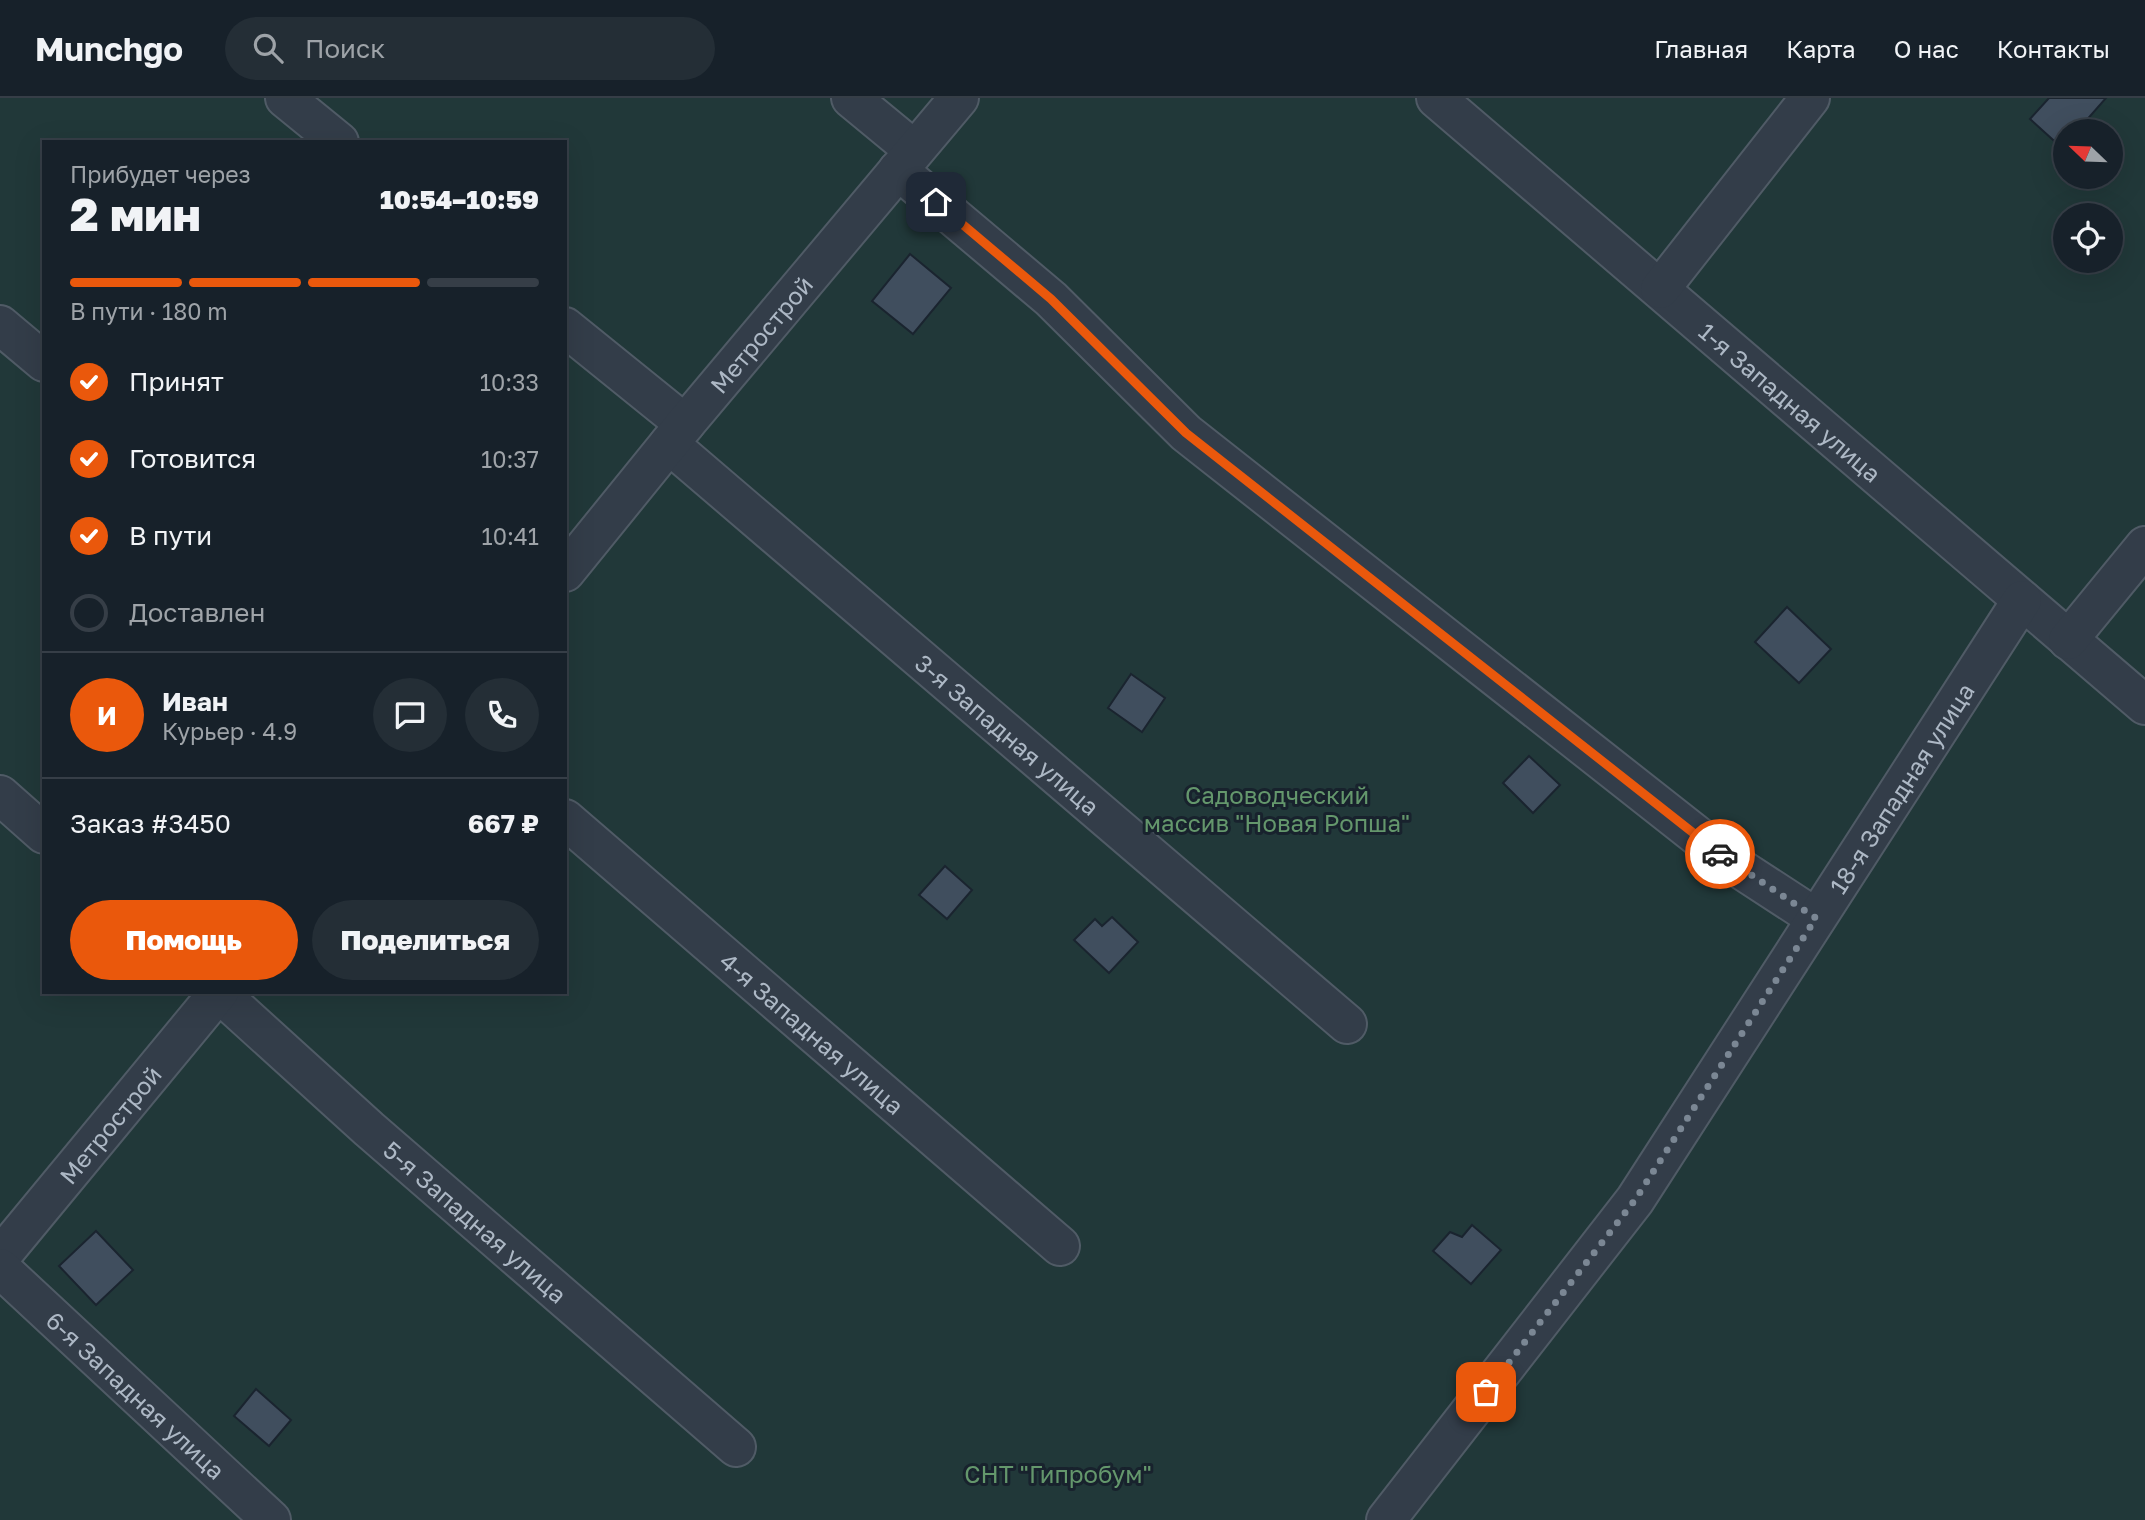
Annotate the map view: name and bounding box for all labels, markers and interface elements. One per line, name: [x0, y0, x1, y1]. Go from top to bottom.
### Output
search box: [225, 17, 715, 80]
text: Munchgo: [35, 29, 183, 68]
icon: search: [249, 29, 287, 67]
text: Поиск: [305, 33, 385, 64]
text: Главная: [1654, 34, 1748, 63]
text: Карта: [1786, 34, 1856, 63]
text: О нас: [1894, 34, 1959, 63]
text: Контакты: [1997, 34, 2110, 63]
north arrow: [2053, 119, 2123, 189]
map controls: [2053, 119, 2123, 273]
text: Прибудет через: [70, 160, 251, 188]
pin: [906, 172, 966, 232]
icon: home: [917, 183, 955, 221]
text: 10:54–10:59: [380, 184, 539, 215]
text: 2 мин: [70, 186, 201, 241]
button: locate: [2053, 203, 2123, 273]
street label: Метрострой: [703, 270, 818, 399]
text: В пути · 180 m: [70, 297, 228, 325]
street label: 1-я Западная улица: [1694, 316, 1888, 488]
icon: check: [70, 363, 108, 401]
text: Принят: [129, 366, 224, 397]
text: 10:33: [480, 368, 539, 396]
icon: check: [70, 440, 108, 478]
text: Готовится: [129, 443, 256, 474]
text: 10:37: [481, 445, 539, 473]
icon: check: [70, 517, 108, 555]
text: В пути: [129, 520, 212, 551]
text: 10:41: [482, 522, 539, 550]
text: Доставлен: [129, 597, 265, 628]
street label: 3-я Западная улица: [910, 647, 1106, 821]
street label: 18-я Западная улица: [1822, 677, 1979, 898]
button: chat: [373, 678, 447, 752]
button: phone: [465, 678, 539, 752]
text: Иван: [162, 686, 228, 717]
text: И: [97, 700, 117, 731]
text: Курьер · 4.9: [162, 717, 297, 745]
park label: Садоводческий массив "Новая Ропша": [1144, 780, 1410, 837]
text: Заказ #3450: [70, 808, 231, 839]
text: 667 ₽: [468, 808, 539, 839]
courier: [1685, 819, 1755, 889]
icon: car: [1701, 835, 1739, 873]
button: Помощь: [70, 900, 298, 980]
button: Поделиться: [312, 900, 539, 980]
street label: 4-я Западная улица: [715, 945, 910, 1120]
street label: Метрострой: [53, 1060, 167, 1189]
street label: 5-я Западная улица: [378, 1134, 573, 1308]
street label: 6-я Западная улица: [41, 1305, 231, 1485]
pin: [1456, 1362, 1516, 1422]
icon: bag: [1467, 1373, 1505, 1411]
park label: СНТ "Гипробум": [964, 1459, 1152, 1488]

